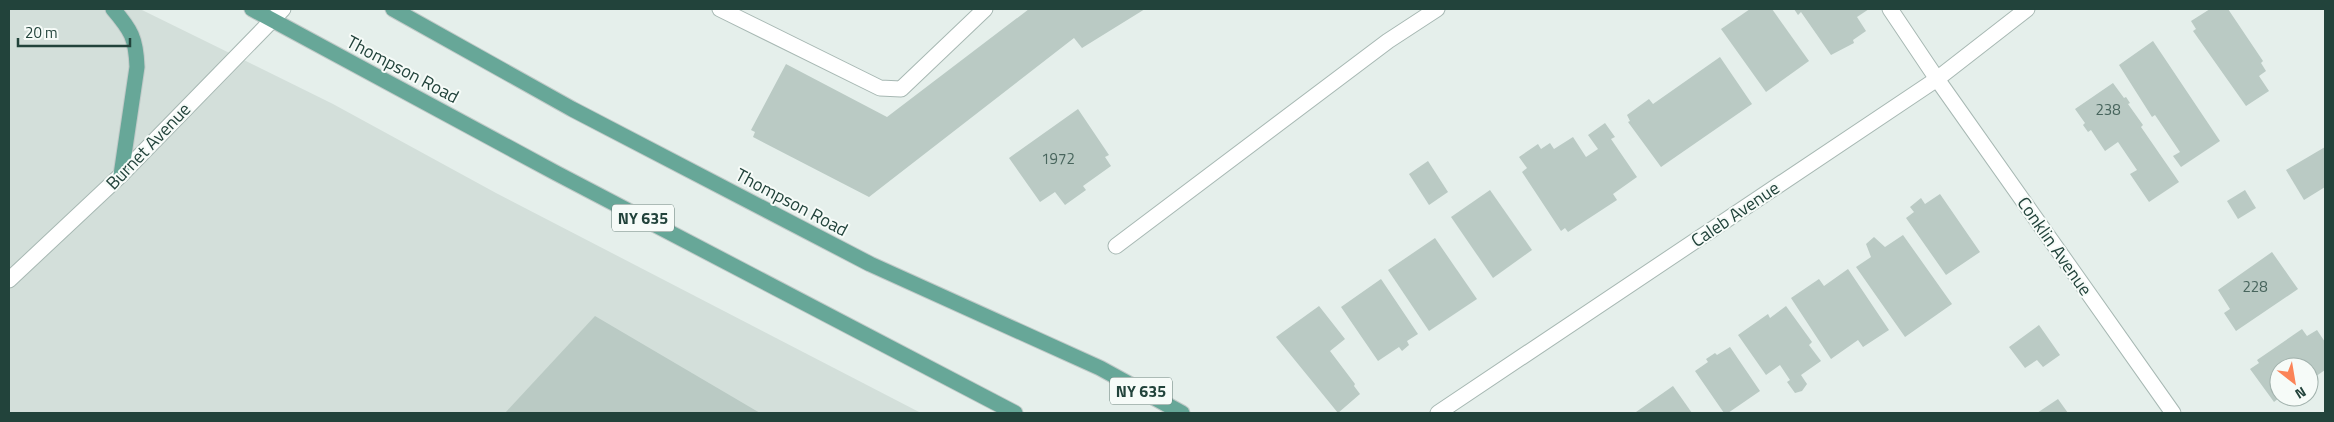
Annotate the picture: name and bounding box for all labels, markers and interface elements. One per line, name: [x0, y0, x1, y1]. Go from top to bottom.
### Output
scale bar: [18, 15, 130, 47]
text: 20 m: [25, 21, 58, 44]
street label: Thompson Road: [342, 28, 464, 110]
street label: Burnet Avenue: [99, 96, 197, 196]
house number: 238: [2095, 98, 2121, 121]
house number: 1972: [1041, 147, 1075, 170]
street label: Thompson Road: [731, 161, 853, 243]
street label: Caleb Avenue: [1685, 174, 1785, 254]
street label: Conklin Avenue: [2011, 191, 2099, 301]
road number: NY 635: [612, 204, 674, 232]
house number: 228: [2242, 275, 2268, 298]
north arrow: [2269, 357, 2319, 407]
road number: NY 635: [1110, 378, 1172, 404]
text: N: [2291, 382, 2311, 405]

